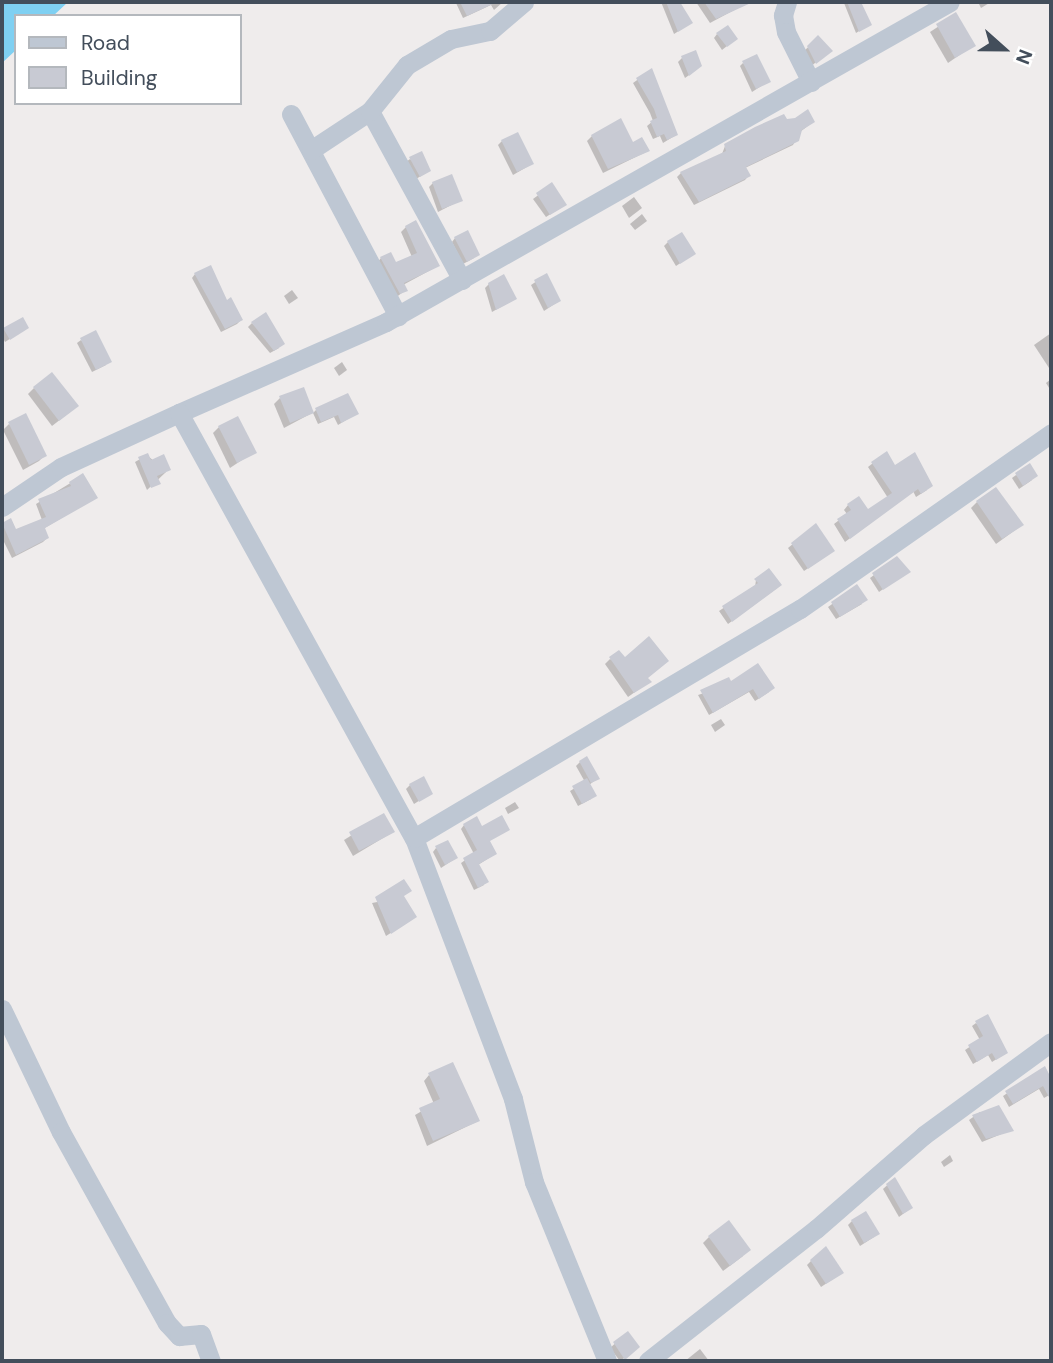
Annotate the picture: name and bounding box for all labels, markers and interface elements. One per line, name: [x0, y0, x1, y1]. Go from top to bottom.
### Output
legend: [14, 14, 242, 105]
north arrow: [969, 14, 1039, 84]
text: Road: [81, 29, 130, 57]
text: N: [1010, 46, 1038, 68]
text: Building: [81, 64, 157, 92]

